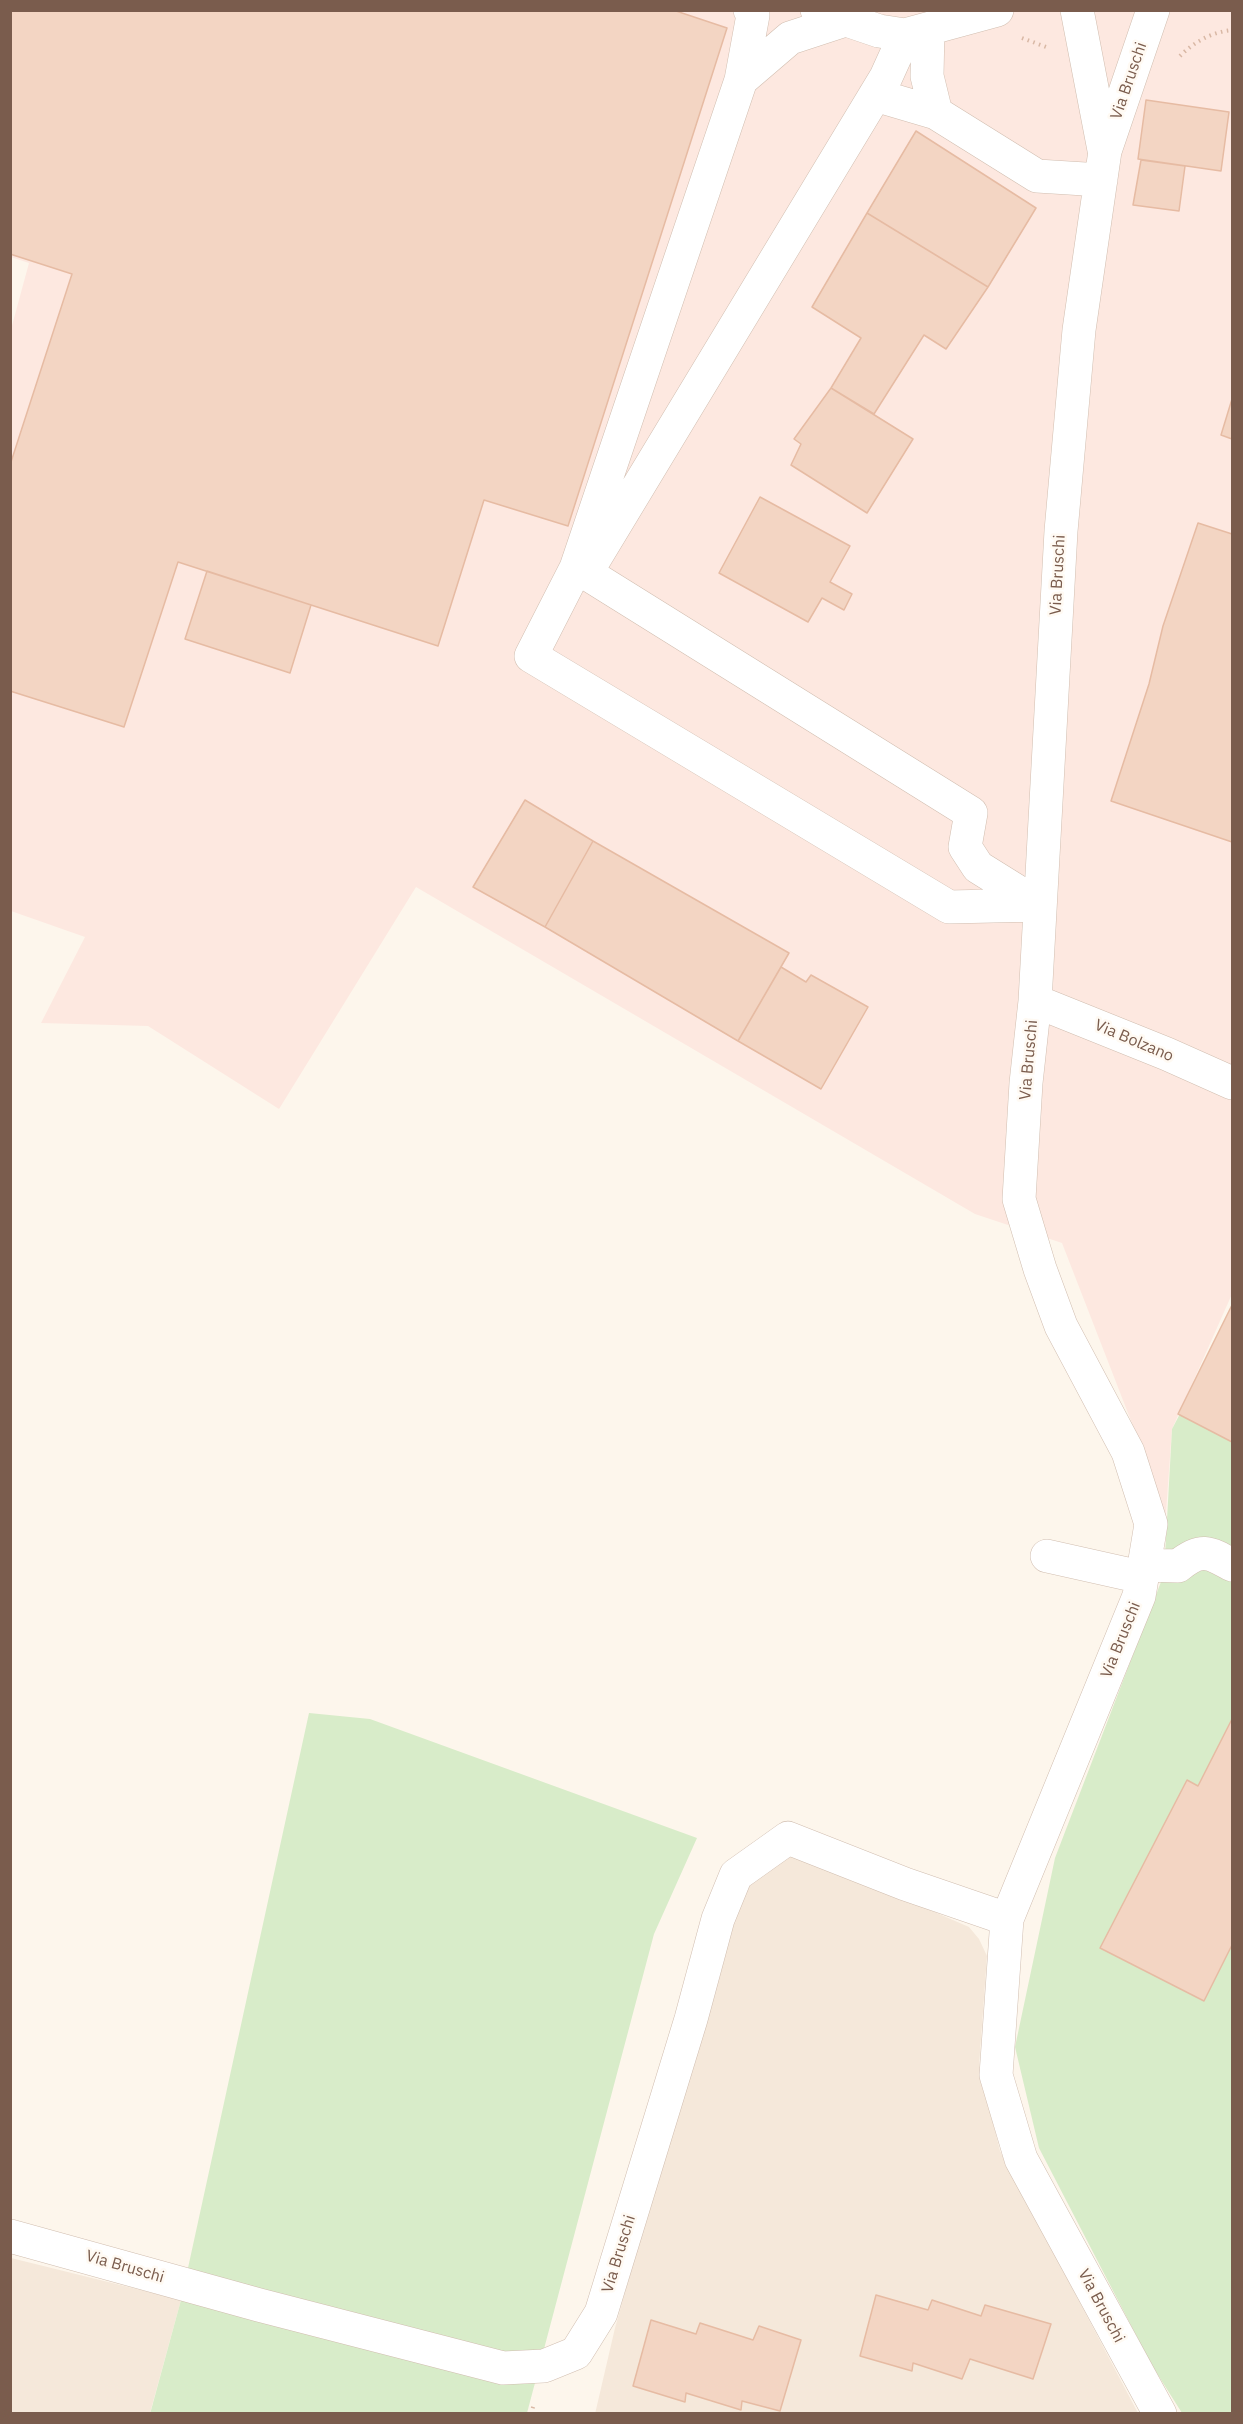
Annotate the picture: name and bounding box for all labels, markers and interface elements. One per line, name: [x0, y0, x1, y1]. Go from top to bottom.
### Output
street label: Via Bruschi: [1107, 40, 1151, 122]
street label: Via Bruschi: [1046, 534, 1070, 616]
street label: Via Bolzano: [1092, 1016, 1176, 1066]
street label: Via Bruschi: [1016, 1019, 1042, 1101]
street label: Via Bruschi: [1097, 1599, 1145, 1681]
street label: Via Bruschi: [598, 2213, 640, 2295]
street label: Via Bruschi: [84, 2247, 166, 2287]
street label: Via Bruschi: [1074, 2266, 1128, 2346]

